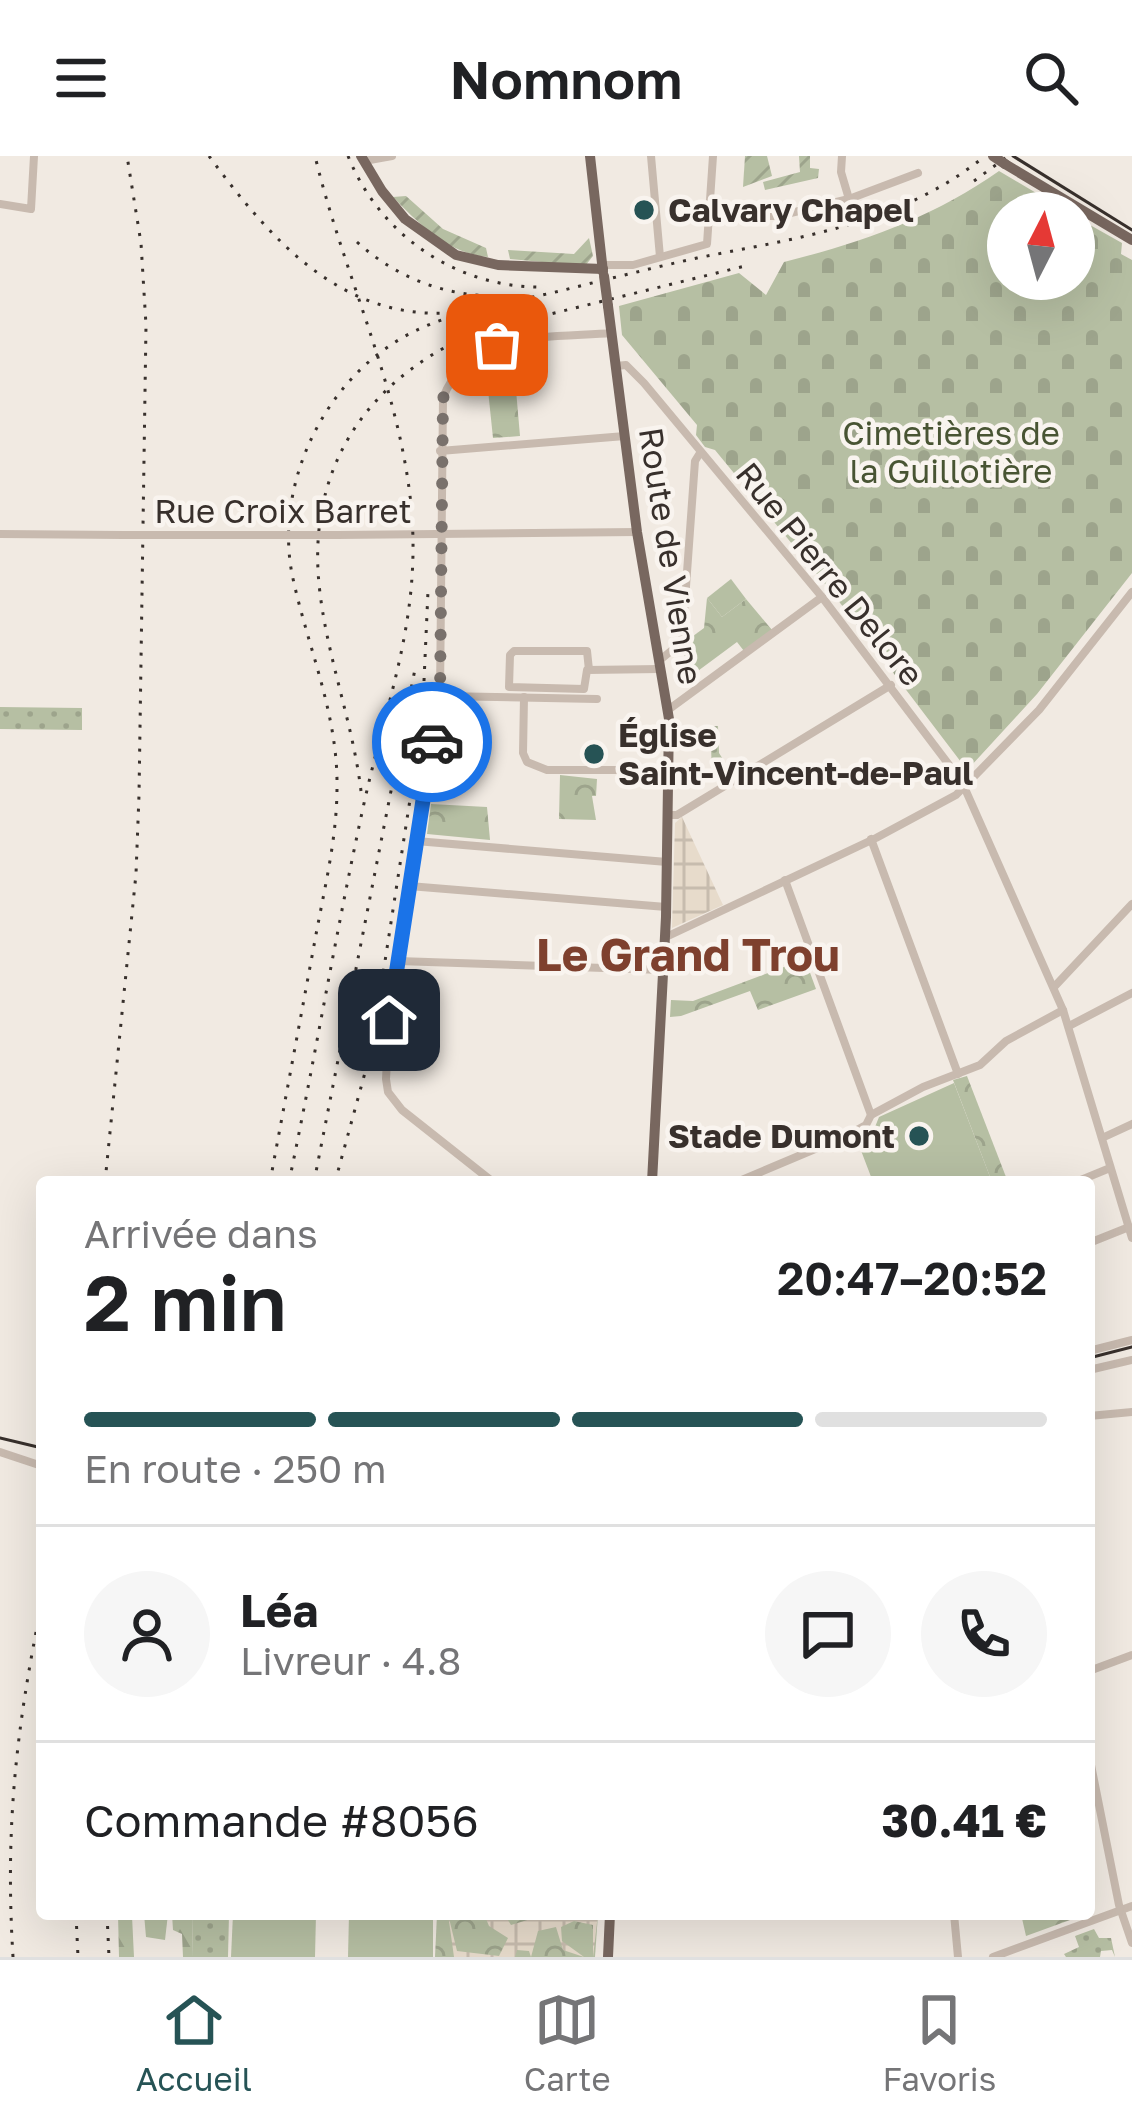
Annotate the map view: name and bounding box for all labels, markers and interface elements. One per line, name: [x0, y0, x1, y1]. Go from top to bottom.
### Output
icon: menu: [48, 45, 114, 111]
icon: search: [1018, 45, 1084, 111]
text: Nomnom: [449, 46, 683, 111]
place label: Calvary Chapel: [668, 190, 914, 229]
north arrow: [987, 192, 1095, 300]
map controls: [987, 192, 1095, 300]
marker: Calvary Chapel: [631, 197, 657, 223]
pin: [446, 294, 548, 396]
icon: bag: [464, 312, 530, 378]
park label: Cimetières de la Guillotière: [842, 413, 1060, 490]
street label: Route de Vienne: [632, 424, 711, 687]
street label: Rue Pierre Delore: [729, 454, 932, 693]
street label: Rue Croix Barret: [154, 491, 412, 530]
courier: [372, 682, 492, 802]
icon: car: [399, 709, 465, 775]
place label: Église Saint-Vincent-de-Paul: [618, 715, 973, 792]
marker: Église Saint-Vincent-de-Paul: [581, 741, 607, 767]
district label: Le Grand Trou: [536, 927, 840, 981]
pin: [338, 969, 440, 1071]
icon: home: [356, 987, 422, 1053]
place label: Stade Dumont: [668, 1116, 895, 1155]
marker: Stade Dumont: [906, 1123, 932, 1149]
text: Arrivée dans: [84, 1210, 318, 1257]
text: 20:47–20:52: [777, 1251, 1047, 1305]
text: 2 min: [84, 1255, 287, 1348]
text: En route · 250 m: [84, 1445, 386, 1492]
button: person: [84, 1571, 210, 1697]
button: chat: [765, 1571, 891, 1697]
button: phone: [921, 1571, 1047, 1697]
text: Léa: [240, 1583, 318, 1637]
text: Livreur · 4.8: [240, 1637, 461, 1684]
text: Commande #8056: [84, 1793, 479, 1847]
text: 30.41 €: [882, 1793, 1047, 1847]
tab: Accueil: [136, 1987, 252, 2098]
tab: Carte: [524, 1987, 611, 2098]
tab: Favoris: [882, 1987, 996, 2098]

